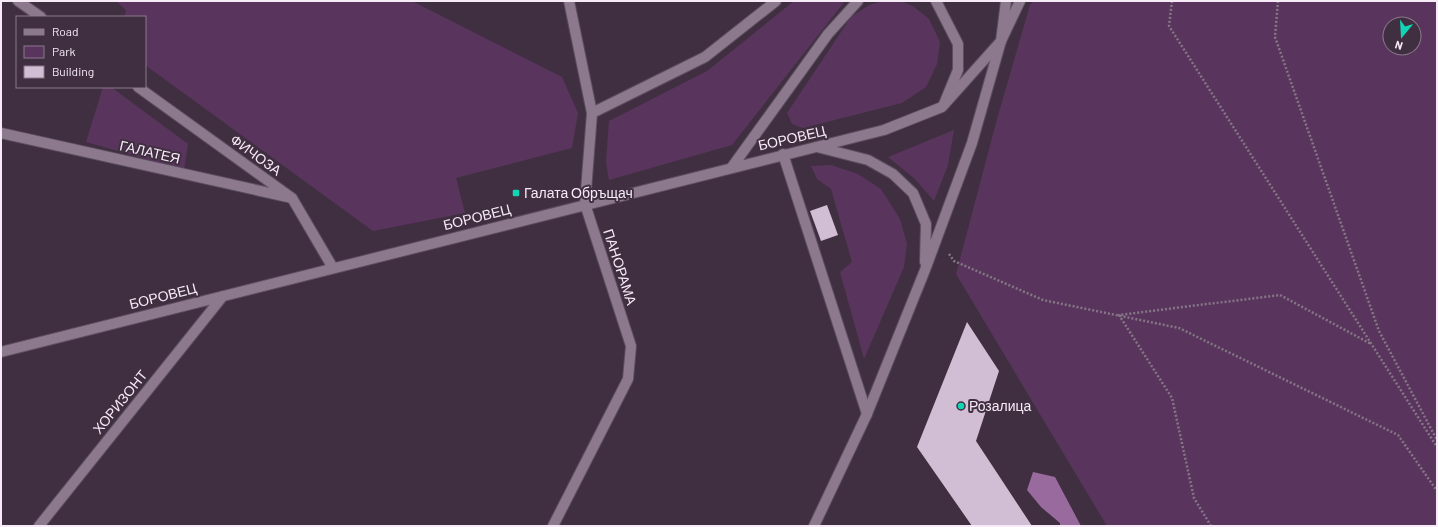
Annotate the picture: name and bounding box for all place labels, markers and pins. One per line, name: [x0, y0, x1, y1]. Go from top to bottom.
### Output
place label: Галата Обръщач: [524, 184, 633, 201]
marker: Галата Обръщач: [511, 188, 521, 198]
place label: Розалица: [969, 397, 1032, 414]
marker: Розалица: [956, 401, 966, 411]

